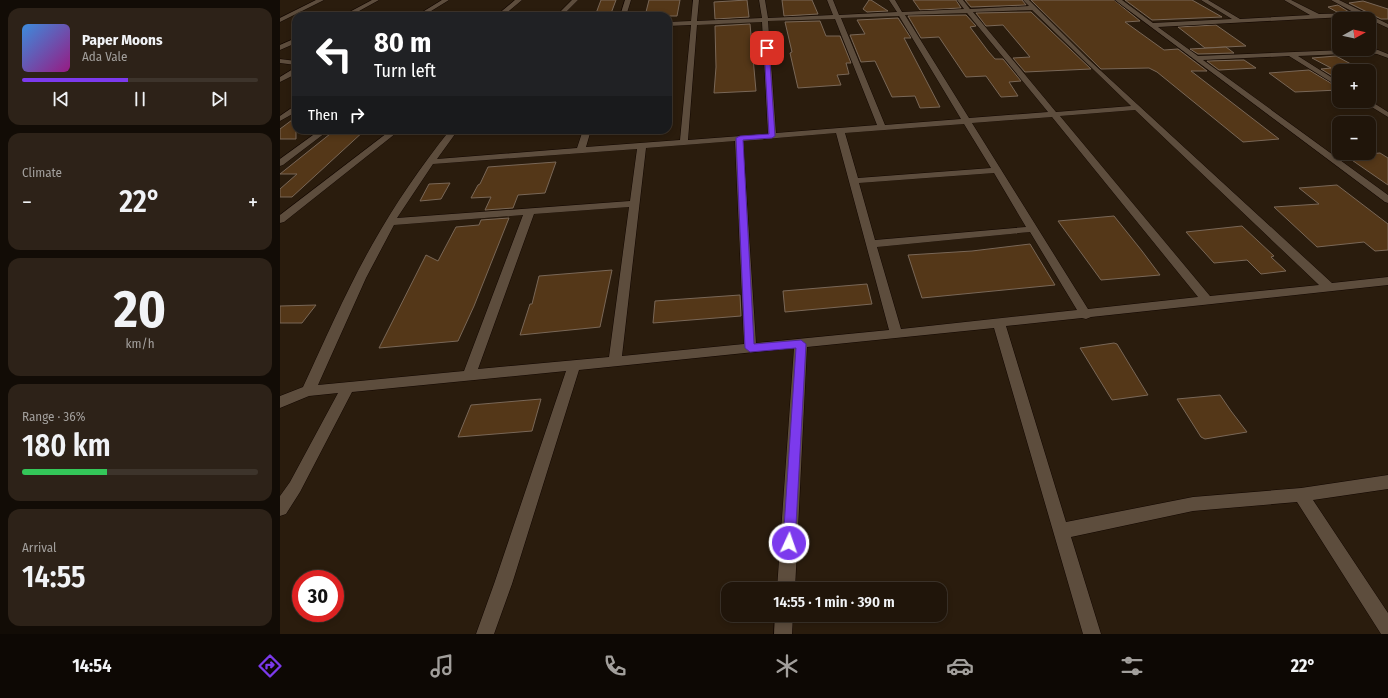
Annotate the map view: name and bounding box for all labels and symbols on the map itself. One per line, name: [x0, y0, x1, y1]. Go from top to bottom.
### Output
north arrow: [1332, 12, 1376, 56]
pin: [750, 31, 784, 65]
position arrow: [768, 522, 810, 564]
speed limit sign: 30: [292, 570, 344, 622]

